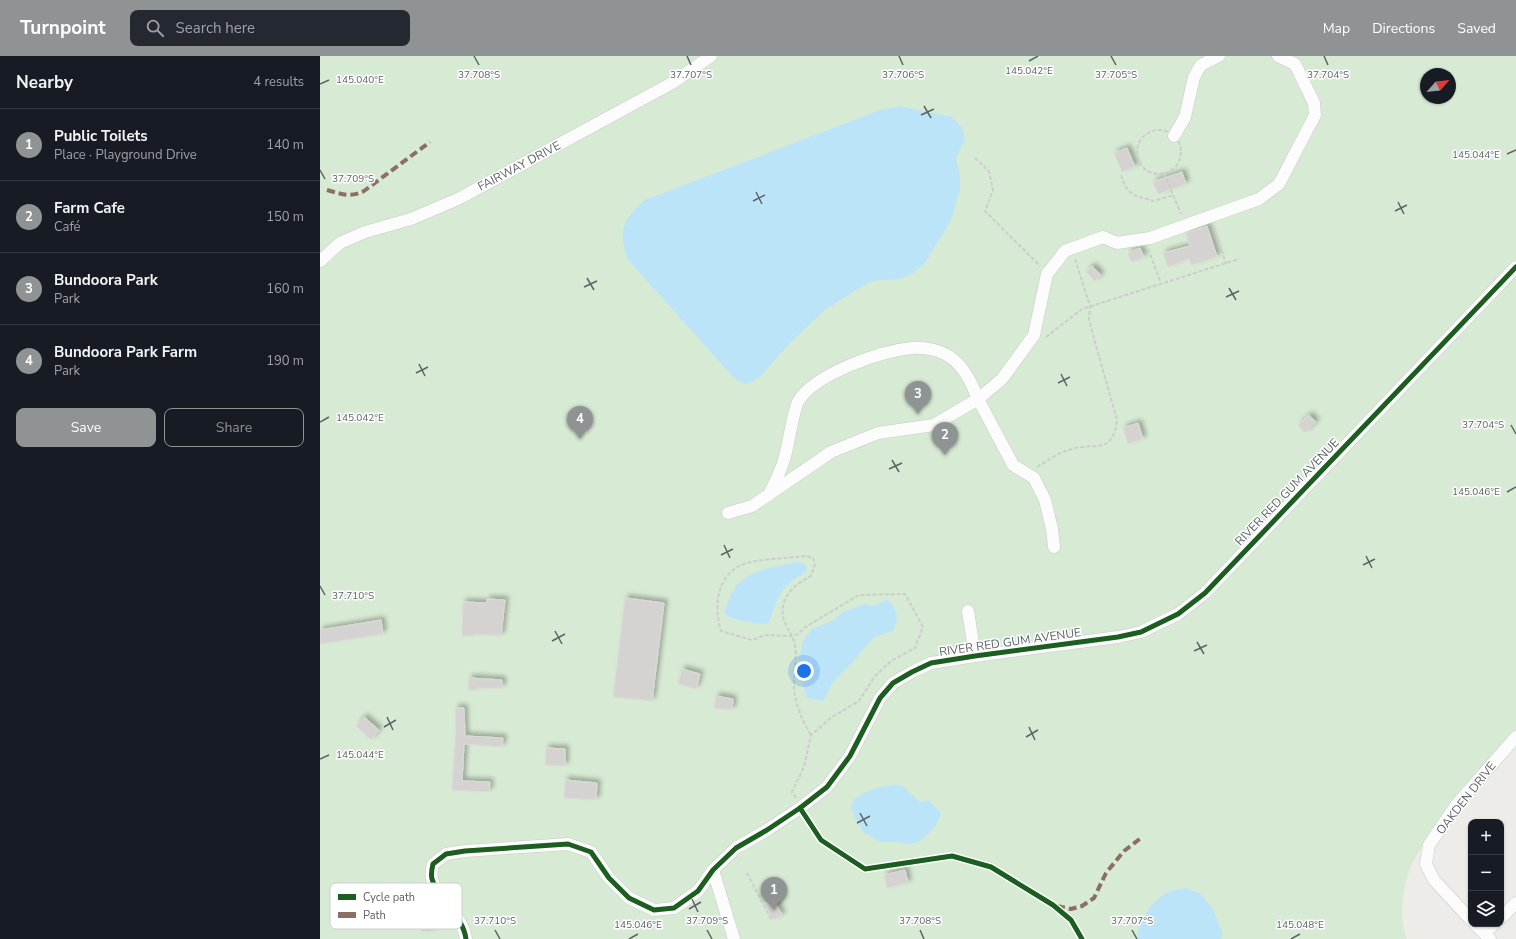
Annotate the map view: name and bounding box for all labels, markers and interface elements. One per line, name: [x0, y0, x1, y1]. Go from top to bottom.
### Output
search box: [130, 10, 410, 46]
text: Turnpoint: [20, 15, 106, 41]
icon: search: [144, 17, 166, 39]
text: Search here: [176, 18, 255, 38]
text: Map: [1323, 19, 1350, 38]
text: Directions: [1372, 19, 1435, 38]
text: Saved: [1457, 19, 1496, 38]
text: 145.042°E: [1005, 64, 1053, 78]
text: 37.708°S: [458, 68, 500, 82]
text: 37.707°S: [670, 68, 712, 82]
text: 37.706°S: [882, 68, 924, 82]
text: 37.705°S: [1095, 68, 1137, 82]
text: 37.704°S: [1307, 68, 1349, 82]
north arrow: [1420, 68, 1456, 104]
text: Nearby: [16, 71, 73, 94]
text: 4 results: [253, 73, 304, 91]
text: 145.040°E: [336, 73, 384, 87]
text: Public Toilets: [54, 126, 148, 146]
text: 1: [25, 136, 33, 154]
text: 140 m: [266, 136, 304, 154]
street label: FAIRWAY DRIVE: [475, 137, 563, 195]
text: Place · Playground Drive: [54, 146, 197, 164]
text: 145.044°E: [1452, 148, 1500, 162]
text: 37.709°S: [332, 172, 374, 186]
text: Farm Cafe: [54, 198, 125, 218]
text: 2: [25, 208, 33, 226]
text: 150 m: [266, 208, 304, 226]
text: Café: [54, 218, 81, 236]
text: Bundoora Park: [54, 270, 158, 290]
text: 3: [25, 280, 33, 298]
text: 160 m: [266, 280, 304, 298]
text: Park: [54, 290, 80, 308]
text: Bundoora Park Farm: [54, 342, 197, 362]
text: 4: [25, 352, 33, 370]
text: 190 m: [266, 352, 304, 370]
text: Park: [54, 362, 80, 380]
pin: 3: [905, 381, 931, 414]
pin: 4: [567, 406, 593, 439]
button: Save: [16, 408, 156, 447]
button: Share: [164, 408, 304, 447]
text: 145.042°E: [336, 411, 384, 425]
text: 37.704°S: [1462, 418, 1504, 432]
pin: 2: [932, 422, 958, 455]
street label: RIVER RED GUM AVENUE: [1231, 435, 1343, 549]
text: 145.046°E: [1452, 485, 1500, 499]
text: 37.710°S: [332, 589, 374, 603]
street label: RIVER RED GUM AVENUE: [938, 624, 1082, 660]
your location: [794, 661, 814, 681]
text: 145.044°E: [336, 748, 384, 762]
street label: OAKDEN DRIVE: [1432, 758, 1500, 838]
map controls: [1468, 819, 1504, 927]
button: +: [1468, 819, 1504, 855]
button: −: [1468, 855, 1504, 891]
pin: 1: [761, 877, 787, 910]
legend: [330, 883, 462, 929]
text: Cycle path: [363, 890, 415, 905]
button: layers: [1468, 891, 1504, 927]
text: Path: [363, 908, 386, 923]
text: 37.710°S: [474, 914, 516, 928]
text: 37.709°S: [686, 914, 728, 928]
text: 37.708°S: [899, 914, 941, 928]
text: 37.707°S: [1111, 914, 1153, 928]
text: 145.046°E: [614, 918, 662, 932]
text: 145.048°E: [1276, 918, 1324, 932]

